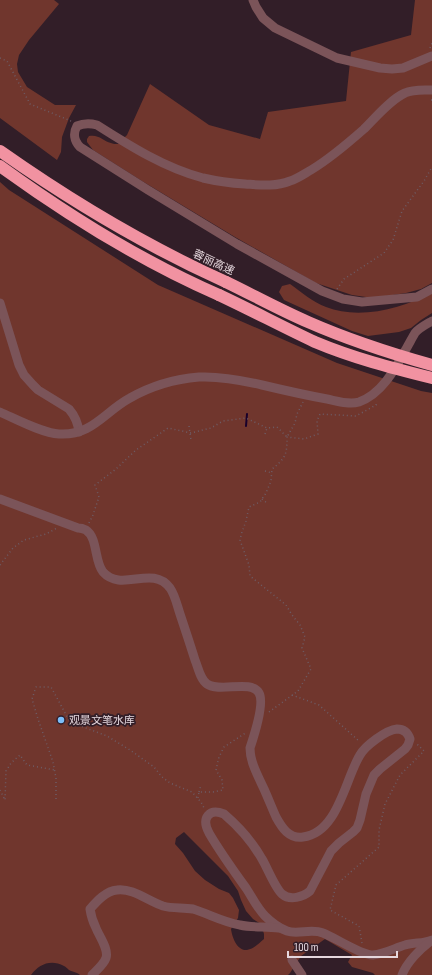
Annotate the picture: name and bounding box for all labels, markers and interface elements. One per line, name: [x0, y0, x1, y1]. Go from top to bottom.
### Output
street label: 蓉丽高速: [191, 247, 236, 278]
place label: 观景文笔水库: [69, 714, 135, 727]
marker: 观景文笔水库: [56, 715, 66, 725]
scale bar: [288, 933, 397, 959]
text: 100 m: [294, 940, 319, 955]

